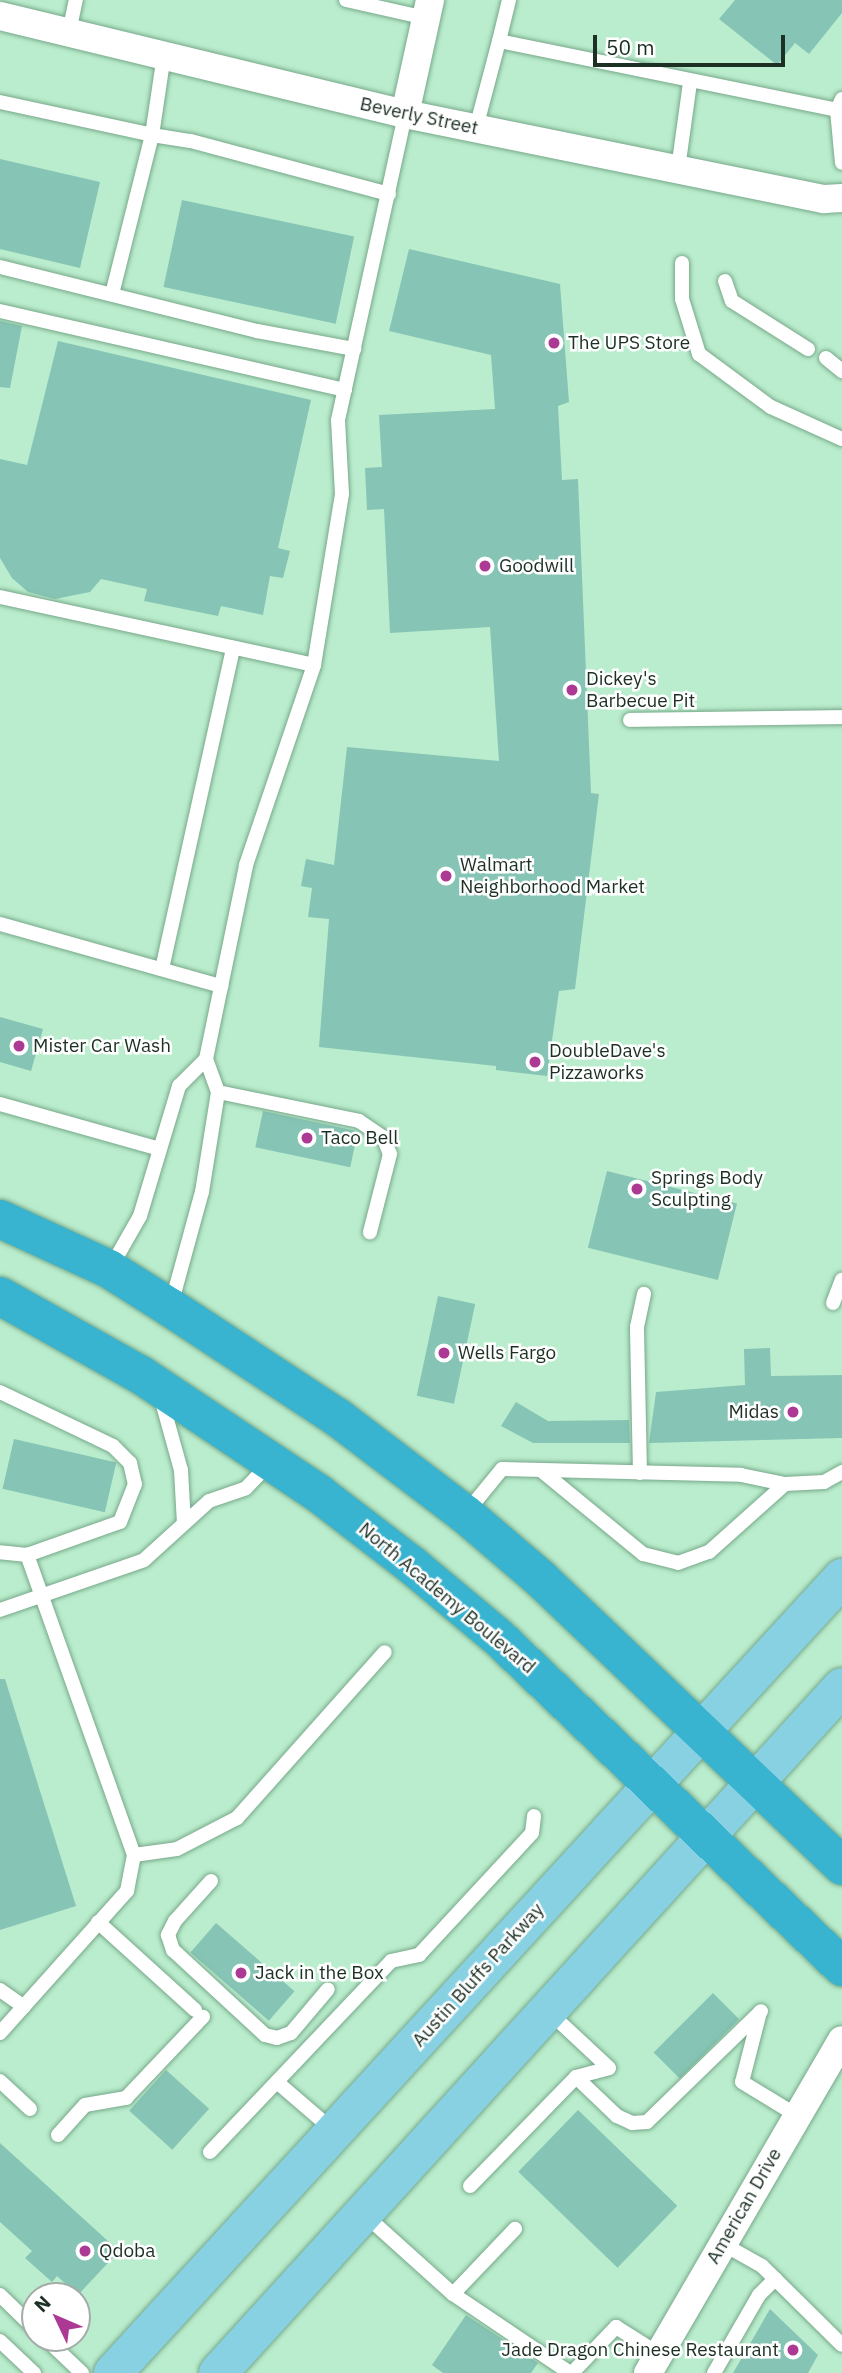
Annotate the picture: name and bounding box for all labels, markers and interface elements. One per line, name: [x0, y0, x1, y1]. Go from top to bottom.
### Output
scale bar: [597, 21, 790, 65]
text: 50 m: [606, 33, 655, 61]
street label: Beverly Street: [358, 92, 480, 140]
place label: The UPS Store: [568, 332, 690, 354]
marker: The UPS Store: [546, 335, 562, 351]
place label: Goodwill: [499, 555, 574, 577]
marker: Goodwill: [477, 558, 493, 574]
place label: Dickey's Barbecue Pit: [586, 668, 695, 712]
marker: Dickey's Barbecue Pit: [564, 682, 580, 698]
place label: Walmart Neighborhood Market: [460, 854, 645, 898]
marker: Walmart Neighborhood Market: [438, 868, 454, 884]
place label: Mister Car Wash: [33, 1035, 171, 1057]
marker: Mister Car Wash: [11, 1038, 27, 1054]
place label: DoubleDave's Pizzaworks: [549, 1040, 666, 1084]
marker: DoubleDave's Pizzaworks: [527, 1054, 543, 1070]
place label: Taco Bell: [321, 1127, 398, 1149]
marker: Taco Bell: [299, 1130, 315, 1146]
place label: Springs Body Sculpting: [651, 1167, 763, 1211]
marker: Springs Body Sculpting: [629, 1181, 645, 1197]
place label: Wells Fargo: [458, 1342, 556, 1364]
marker: Wells Fargo: [436, 1345, 452, 1361]
place label: Midas: [728, 1401, 779, 1423]
marker: Midas: [785, 1404, 801, 1420]
street label: North Academy Boulevard: [354, 1518, 540, 1678]
street label: Austin Bluffs Parkway: [407, 1898, 549, 2052]
place label: Jack in the Box: [255, 1962, 384, 1984]
marker: Jack in the Box: [233, 1965, 249, 1981]
street label: American Drive: [702, 2144, 786, 2268]
place label: Qdoba: [99, 2240, 155, 2262]
marker: Qdoba: [77, 2243, 93, 2259]
north arrow: [21, 2282, 91, 2352]
text: N: [29, 2291, 56, 2317]
place label: Jade Dragon Chinese Restaurant: [501, 2339, 779, 2361]
marker: Jade Dragon Chinese Restaurant: [785, 2342, 801, 2358]

